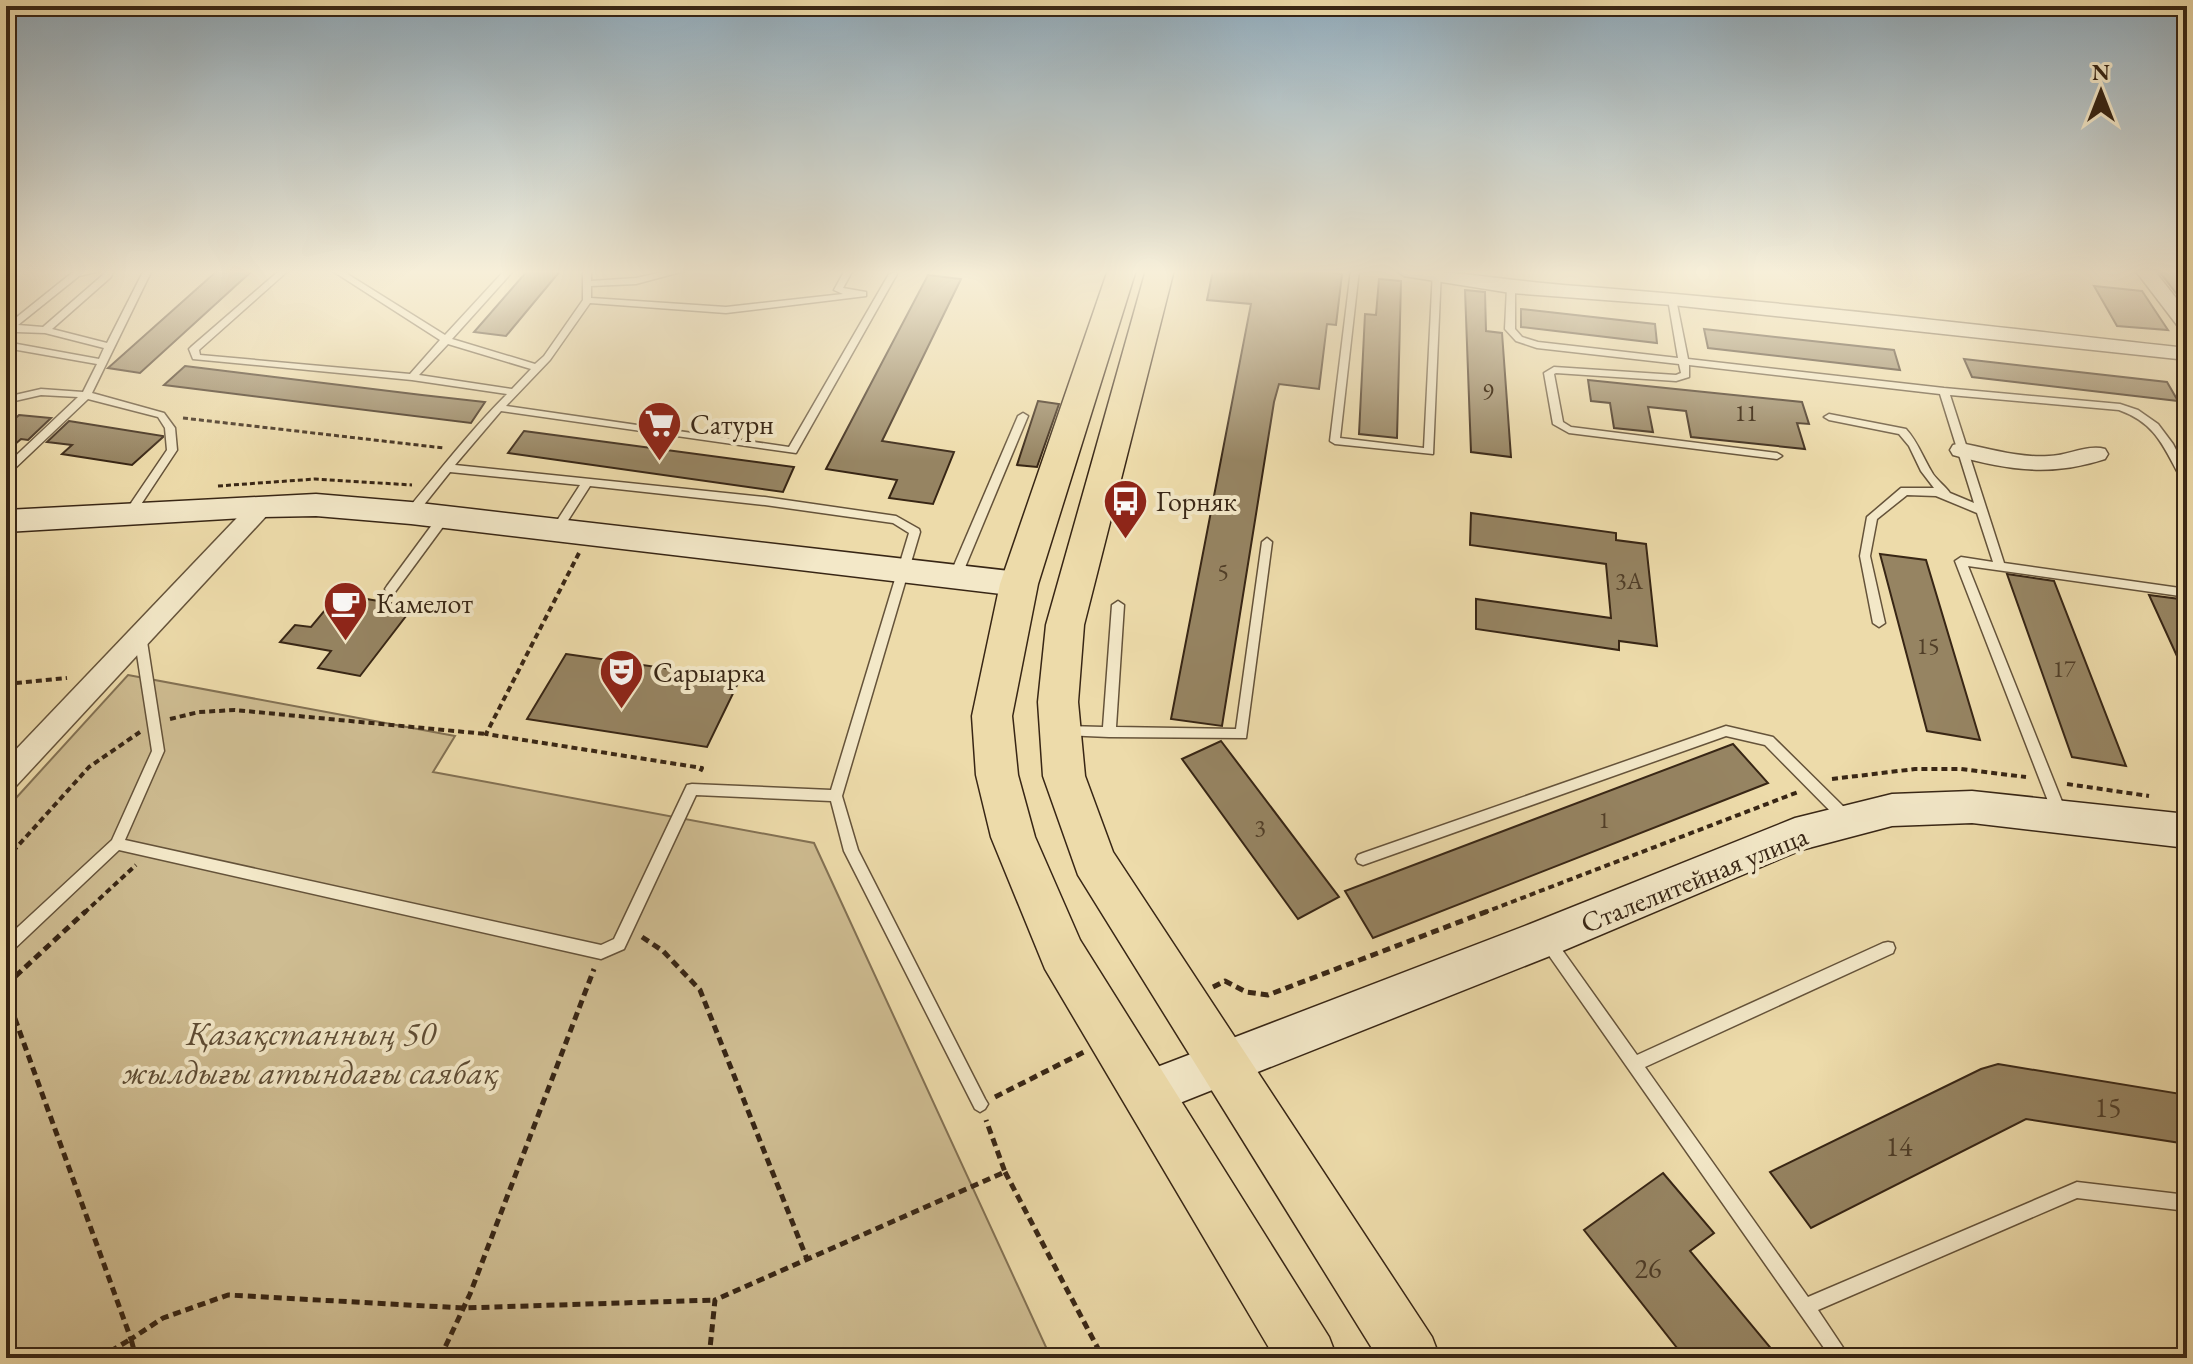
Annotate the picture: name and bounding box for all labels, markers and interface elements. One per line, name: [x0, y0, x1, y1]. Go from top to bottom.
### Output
north arrow: [2061, 52, 2141, 132]
text: N: [2092, 58, 2110, 87]
house number: 9: [1482, 376, 1494, 407]
house number: 11: [1734, 397, 1758, 428]
supermarket icon: Сатурн: [635, 400, 683, 463]
place label: Сатурн: [690, 406, 774, 442]
bus stop icon: Горняк: [1101, 477, 1149, 540]
place label: Горняк: [1156, 483, 1237, 519]
house number: 5: [1217, 556, 1229, 587]
house number: 3А: [1615, 565, 1643, 596]
cafe icon: Камелот: [321, 579, 369, 642]
place label: Камелот: [376, 585, 473, 621]
house number: 15: [1916, 630, 1940, 661]
theatre icon: Сарыарка: [598, 648, 646, 711]
house number: 17: [2052, 653, 2076, 684]
place label: Сарыарка: [653, 654, 766, 690]
house number: 1: [1598, 804, 1610, 835]
house number: 3: [1254, 812, 1266, 843]
street label: Сталелитейная улица: [1575, 817, 1814, 941]
park label: Қазақстанның 50 жылдығы атындағы саябақ: [122, 1011, 499, 1094]
house number: 15: [2095, 1089, 2121, 1125]
house number: 14: [1886, 1128, 1913, 1164]
house number: 26: [1635, 1250, 1661, 1286]

